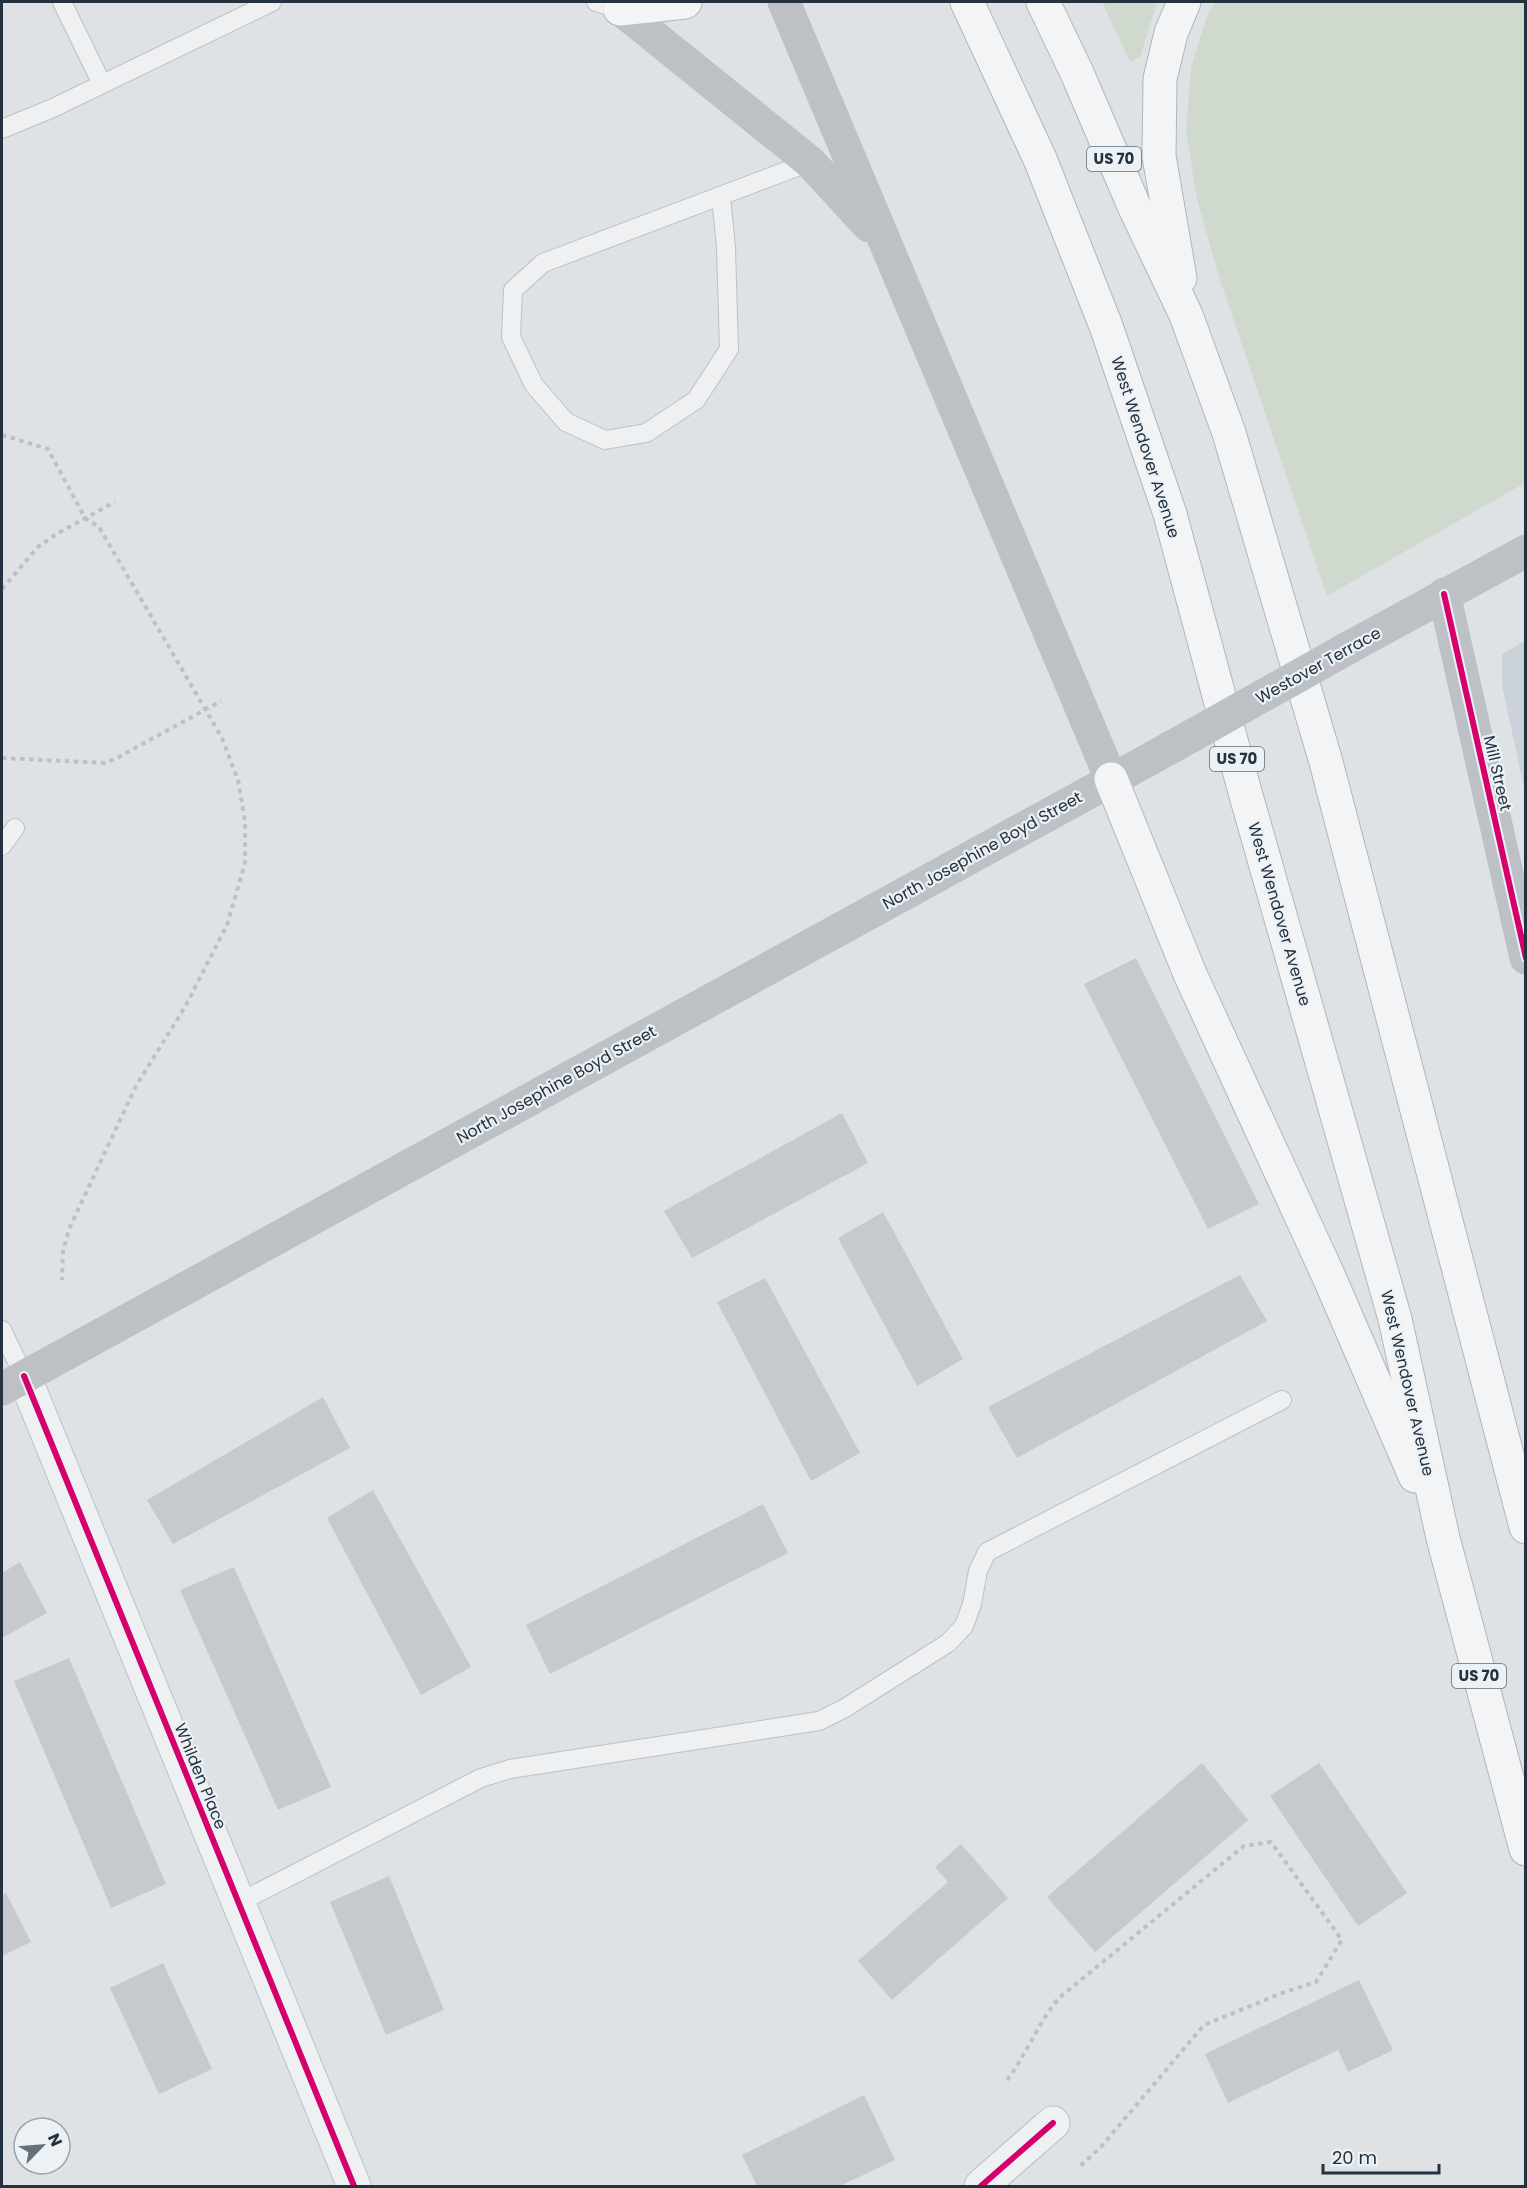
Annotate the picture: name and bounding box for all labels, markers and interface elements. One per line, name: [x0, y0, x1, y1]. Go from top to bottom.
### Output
road number: US 70: [1087, 147, 1141, 171]
street label: West Wendover Avenue: [1105, 353, 1186, 541]
street label: Westover Terrace: [1251, 621, 1385, 709]
street label: Mill Street: [1478, 733, 1517, 813]
road number: US 70: [1210, 747, 1264, 771]
street label: North Josephine Boyd Street: [878, 786, 1086, 915]
street label: West Wendover Avenue: [1242, 820, 1317, 1009]
street label: North Josephine Boyd Street: [452, 1020, 660, 1149]
street label: West Wendover Avenue: [1375, 1288, 1440, 1478]
road number: US 70: [1452, 1664, 1506, 1688]
street label: Whilden Place: [169, 1720, 232, 1833]
north arrow: [12, 2116, 72, 2176]
text: N: [42, 2130, 68, 2150]
scale bar: [1323, 2137, 1438, 2175]
text: 20 m: [1332, 2145, 1377, 2170]

